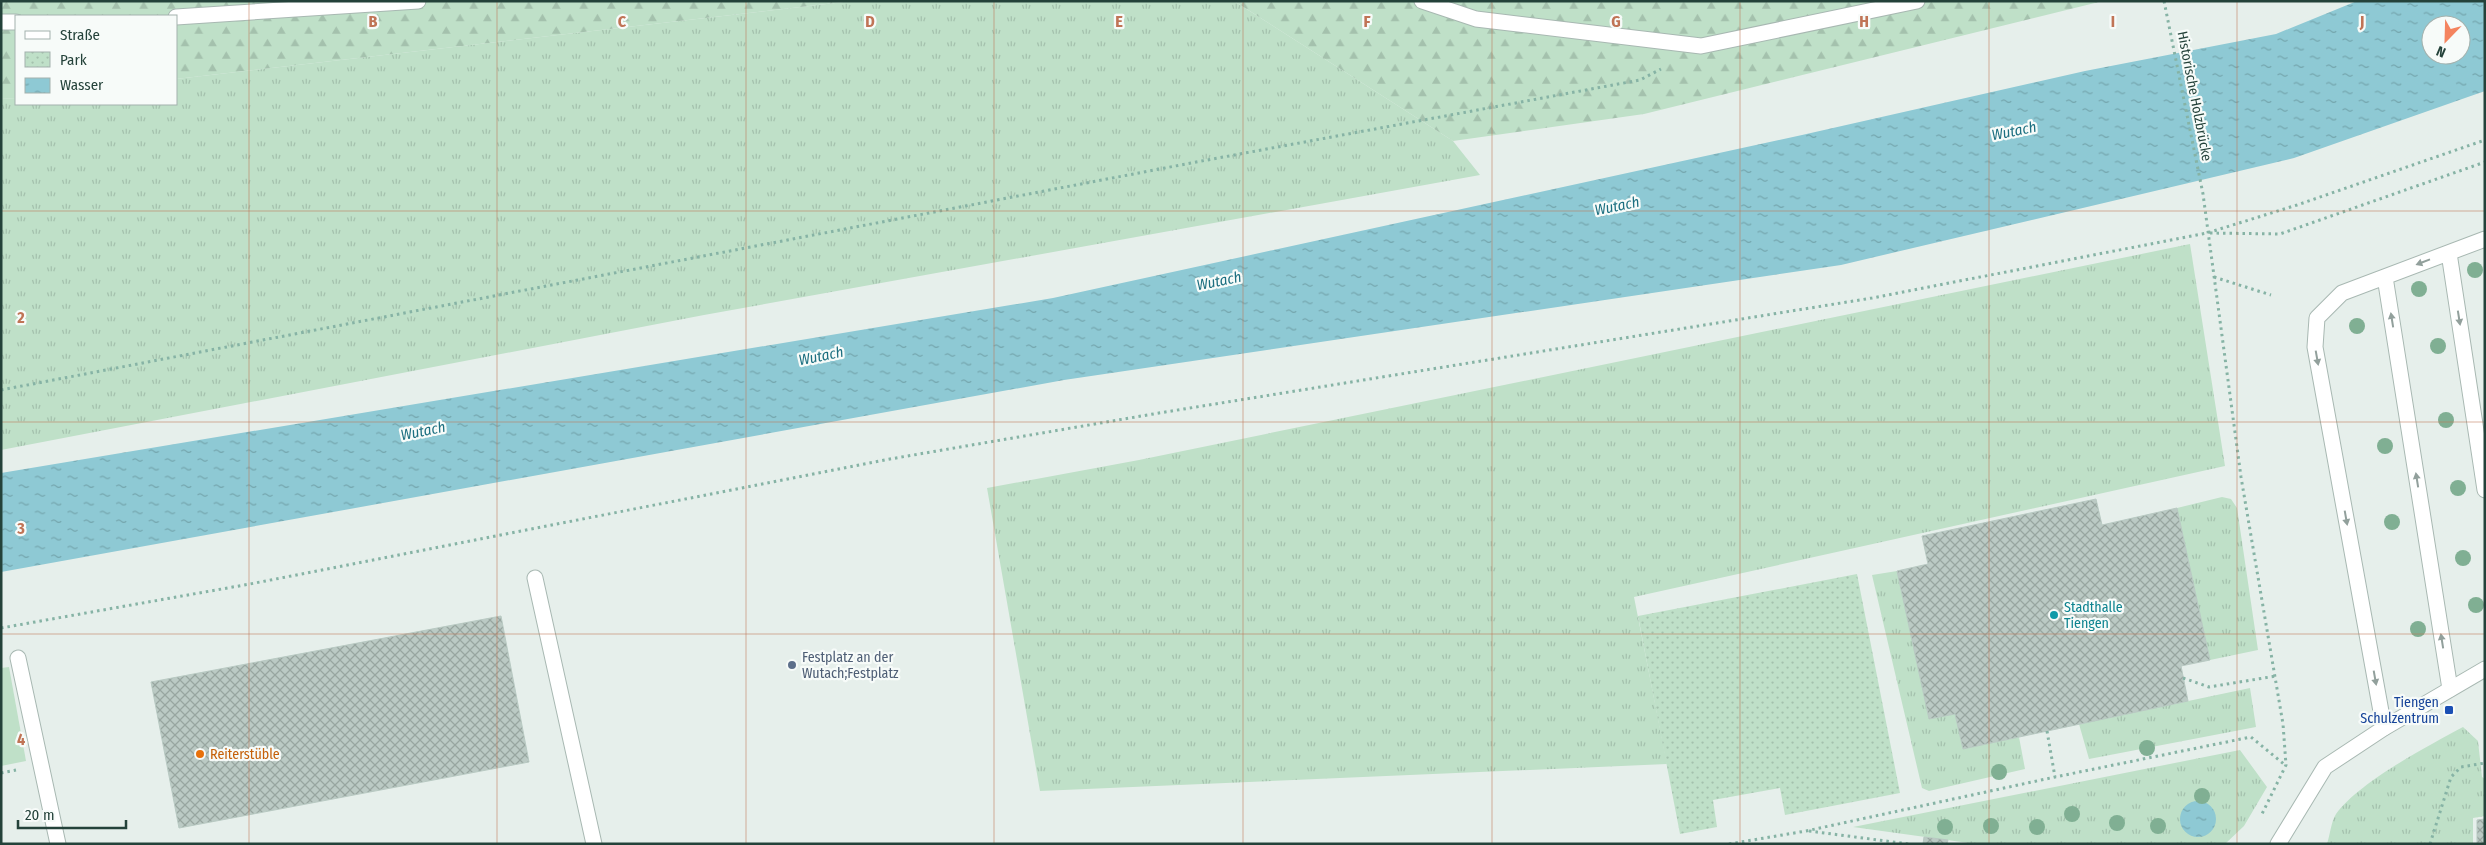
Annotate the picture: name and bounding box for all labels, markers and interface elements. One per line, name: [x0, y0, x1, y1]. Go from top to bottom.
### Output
text: B: [369, 12, 378, 31]
text: C: [618, 12, 627, 31]
text: D: [865, 12, 875, 31]
text: E: [1115, 12, 1123, 31]
text: F: [1363, 12, 1371, 31]
text: G: [1611, 12, 1621, 31]
text: H: [1859, 12, 1869, 31]
text: I: [2111, 12, 2115, 31]
text: J: [2359, 12, 2364, 31]
legend: [15, 15, 178, 105]
north arrow: [2421, 15, 2471, 65]
text: Straße: [60, 26, 100, 44]
street label: Historische Holzbrücke: [2174, 30, 2215, 163]
text: N: [2434, 42, 2448, 61]
text: Park: [60, 51, 87, 69]
text: Wasser: [60, 76, 104, 94]
water label: Wutach: [1990, 118, 2038, 144]
water label: Wutach: [1593, 193, 1641, 219]
one-way arrow: [2416, 259, 2430, 267]
water label: Wutach: [1195, 268, 1243, 294]
text: 2: [16, 308, 25, 327]
one-way arrow: [2455, 310, 2463, 326]
one-way arrow: [2388, 312, 2396, 328]
water label: Wutach: [797, 343, 845, 369]
one-way arrow: [2314, 351, 2322, 367]
water label: Wutach: [399, 418, 447, 444]
one-way arrow: [2413, 472, 2421, 488]
one-way arrow: [2343, 511, 2351, 527]
text: 3: [16, 519, 25, 538]
place label: Stadthalle Tiengen: [2064, 599, 2123, 632]
marker: Stadthalle Tiengen: [2048, 609, 2060, 621]
one-way arrow: [2438, 633, 2446, 649]
place label: Festplatz an der Wutach;Festplatz: [802, 649, 899, 682]
marker: Festplatz an der Wutach;Festplatz: [786, 659, 798, 671]
one-way arrow: [2372, 670, 2380, 686]
place label: Tiengen Schulzentrum: [2360, 694, 2439, 727]
marker: Tiengen Schulzentrum: [2443, 704, 2455, 716]
text: 4: [17, 730, 25, 749]
place label: Reiterstüble: [210, 746, 280, 763]
marker: Reiterstüble: [194, 748, 206, 760]
scale bar: [18, 798, 125, 830]
text: 20 m: [25, 806, 55, 824]

